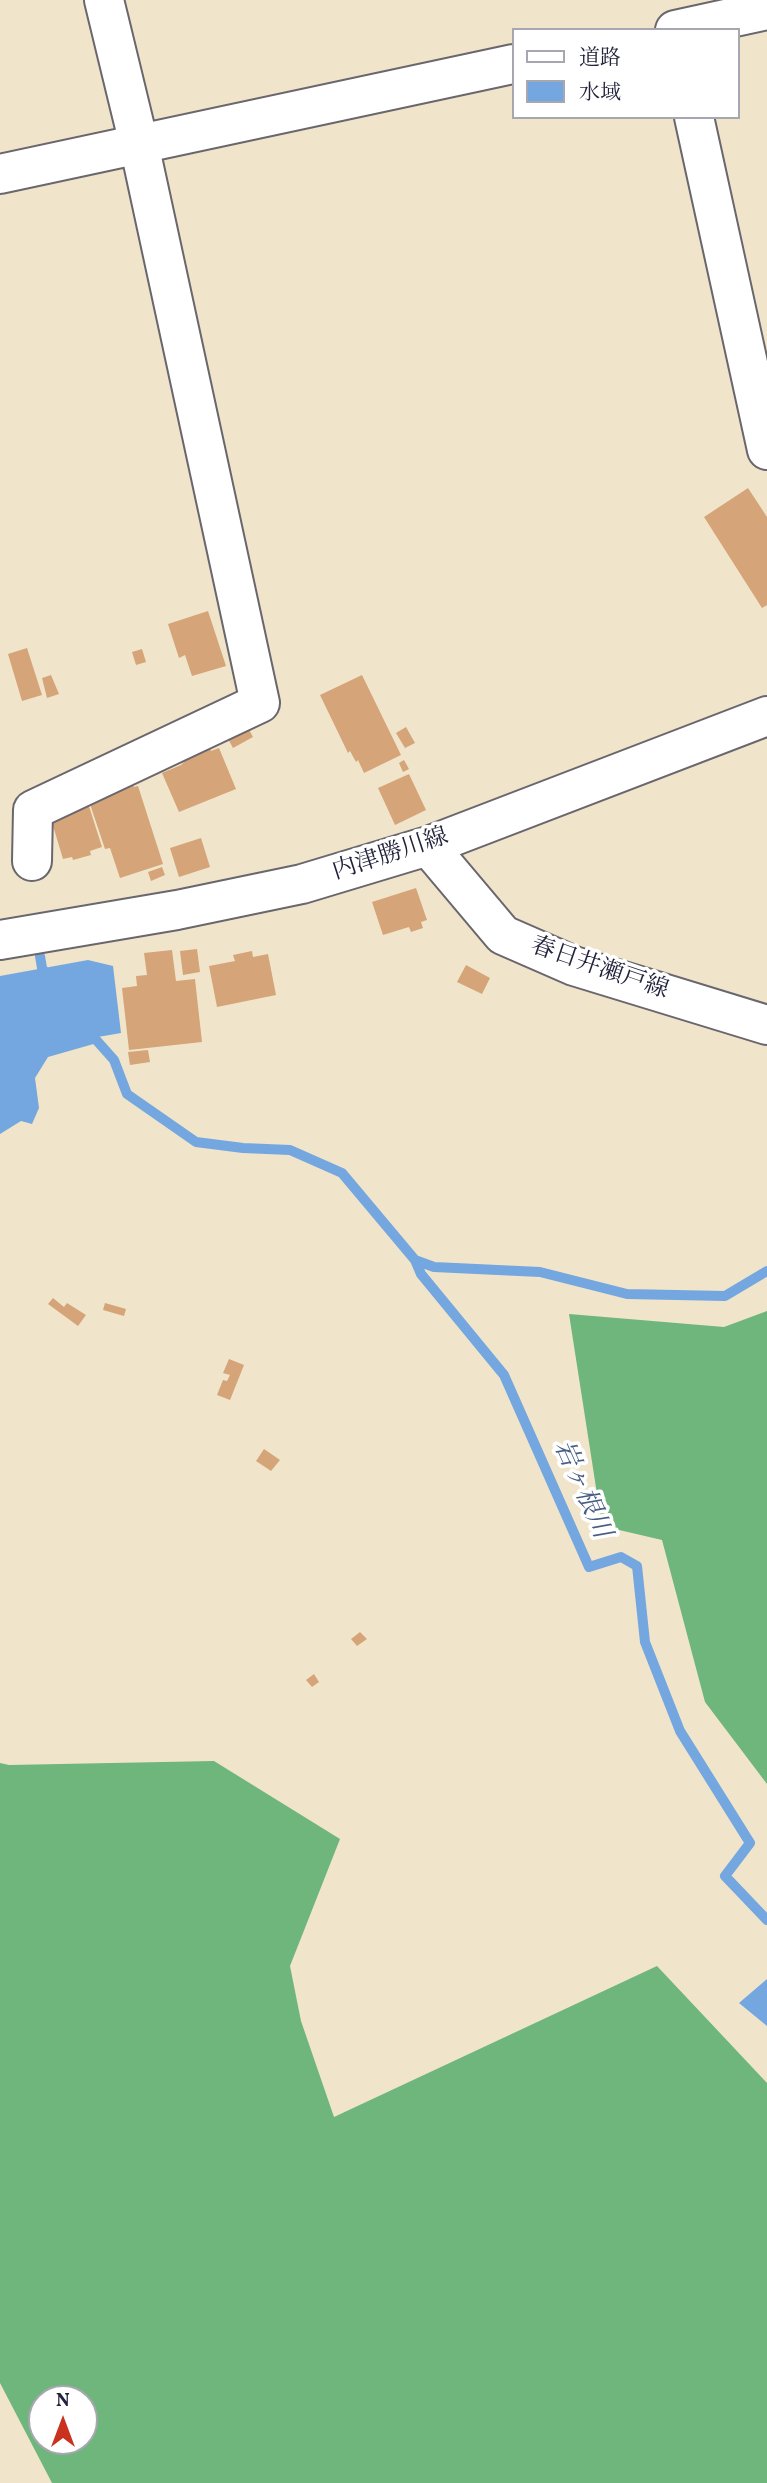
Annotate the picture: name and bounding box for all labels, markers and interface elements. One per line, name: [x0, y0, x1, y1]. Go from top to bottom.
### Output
legend: [512, 28, 739, 119]
text: 道路: [579, 44, 621, 73]
text: 水域: [579, 79, 621, 108]
street label: 内津勝川線: [329, 824, 453, 888]
street label: 春日井瀬戸線: [526, 933, 672, 1007]
water label: 岩ヶ根川: [545, 1436, 615, 1544]
north arrow: [28, 2385, 98, 2455]
text: N: [56, 2388, 70, 2414]

